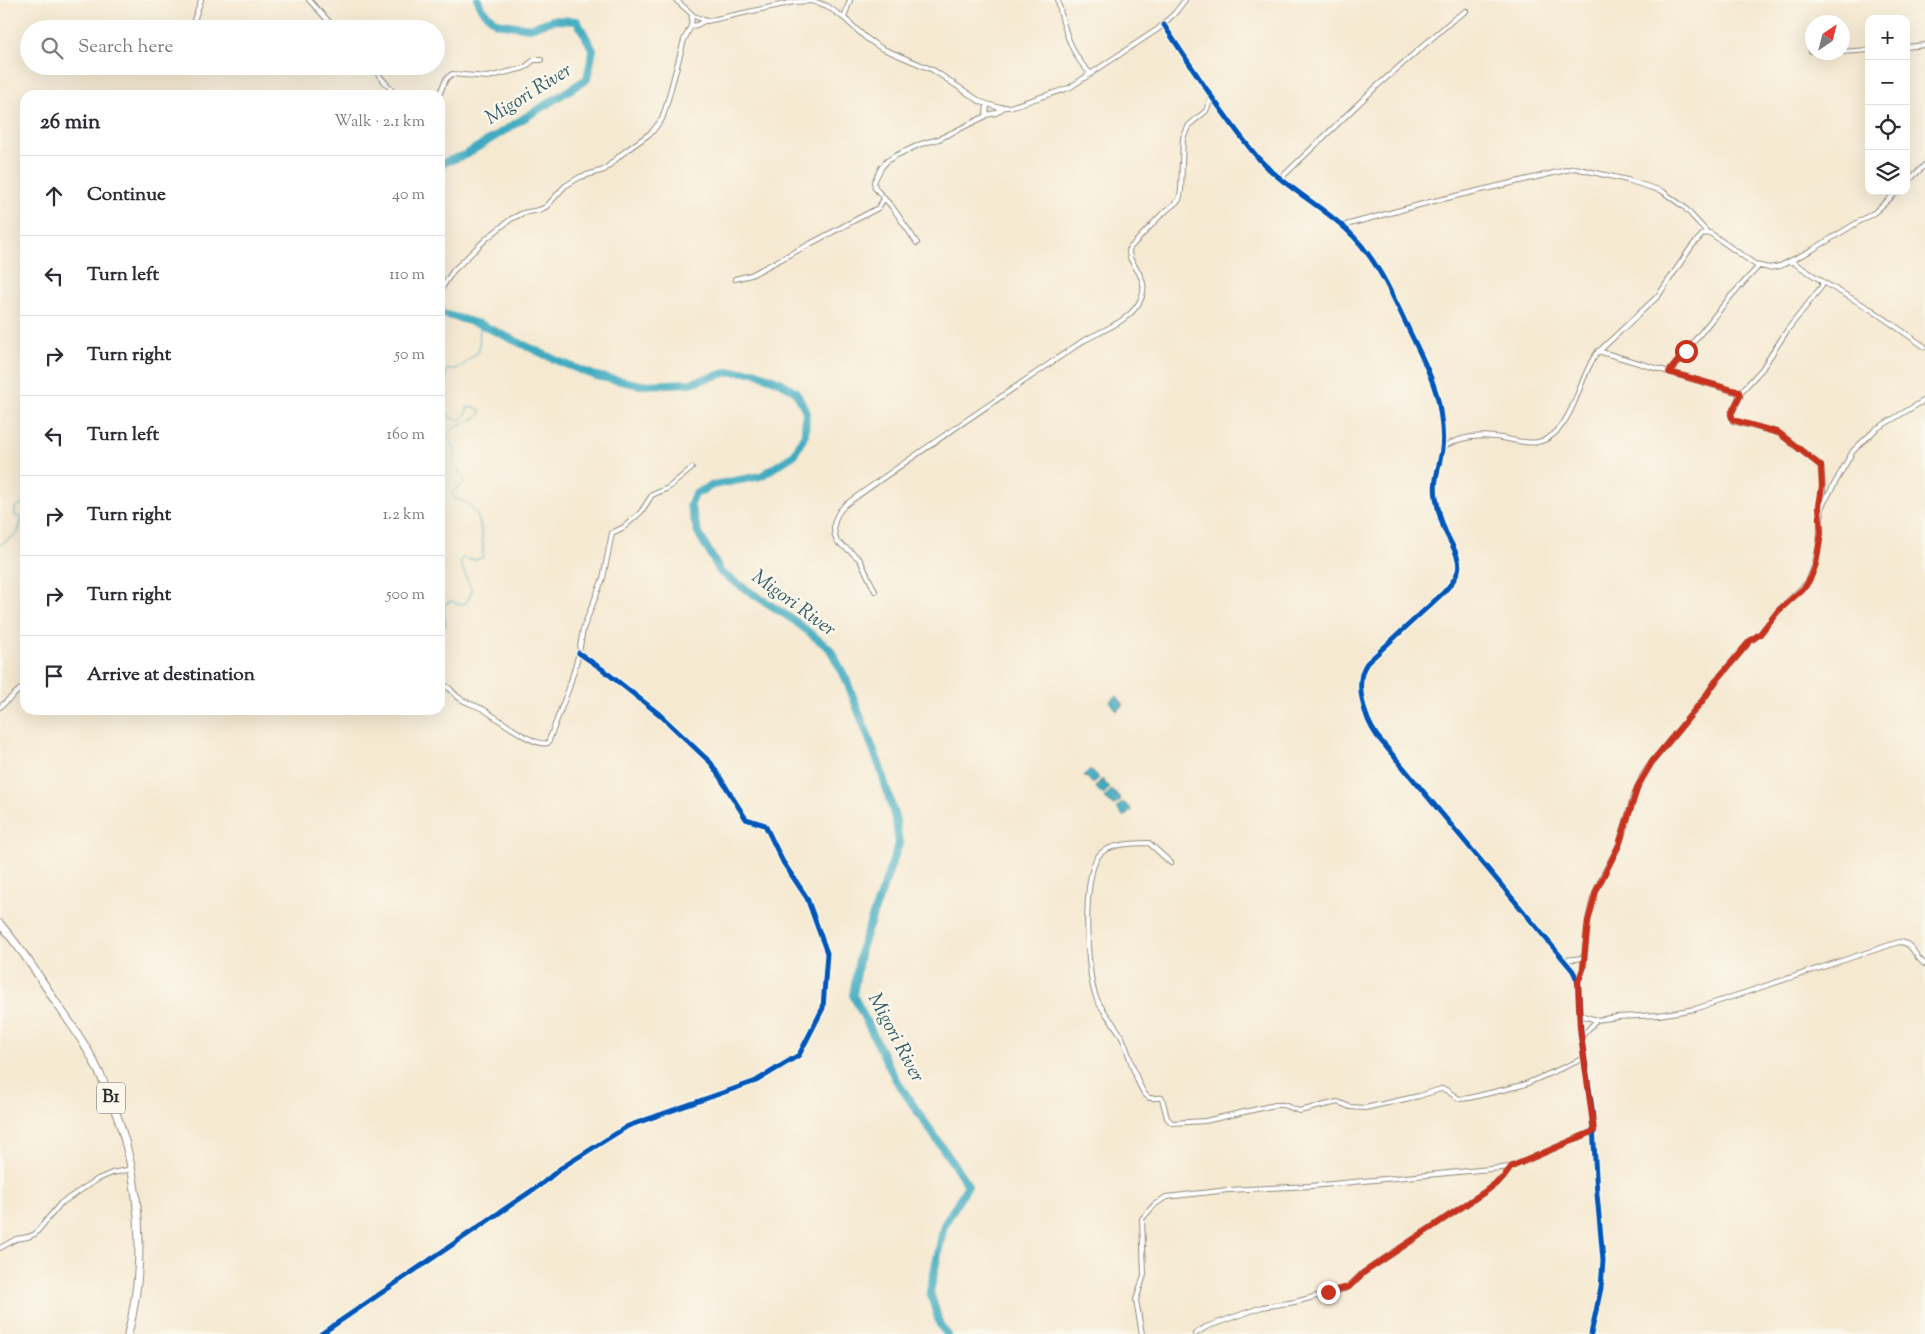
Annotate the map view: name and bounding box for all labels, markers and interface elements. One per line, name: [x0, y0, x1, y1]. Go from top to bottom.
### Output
north arrow: [1805, 15, 1850, 60]
map controls: [1865, 15, 1910, 195]
button: +: [1865, 15, 1910, 60]
search box: [20, 20, 445, 75]
icon: search: [38, 34, 66, 62]
text: Search here: [78, 34, 173, 61]
water label: Migori River: [480, 57, 578, 133]
button: −: [1865, 60, 1910, 105]
button: locate: [1865, 105, 1910, 150]
text: 26 min: [40, 108, 100, 138]
text: Walk · 2.1 km: [334, 111, 425, 134]
button: layers: [1865, 150, 1910, 195]
icon: ahead: [40, 182, 68, 210]
text: Continue: [87, 182, 166, 209]
text: 40 m: [392, 184, 425, 207]
icon: left: [40, 262, 68, 290]
text: Turn left: [87, 262, 159, 289]
text: 110 m: [389, 264, 425, 287]
route start: [1675, 340, 1698, 363]
icon: right: [40, 342, 68, 370]
text: Turn right: [87, 342, 171, 369]
text: 50 m: [394, 344, 425, 367]
icon: left: [40, 422, 68, 450]
text: Turn left: [87, 422, 159, 449]
text: 160 m: [387, 424, 425, 447]
icon: right: [40, 502, 68, 530]
text: Turn right: [87, 502, 171, 529]
text: 1.2 km: [383, 504, 425, 527]
water label: Migori River: [745, 564, 841, 644]
icon: right: [40, 582, 68, 610]
text: Turn right: [87, 582, 171, 609]
text: 500 m: [386, 584, 425, 607]
icon: arrive: [40, 662, 68, 690]
text: Arrive at destination: [87, 662, 255, 689]
water label: Migori River: [859, 988, 931, 1088]
road number: B1: [97, 1082, 125, 1114]
route end: [1317, 1281, 1340, 1304]

